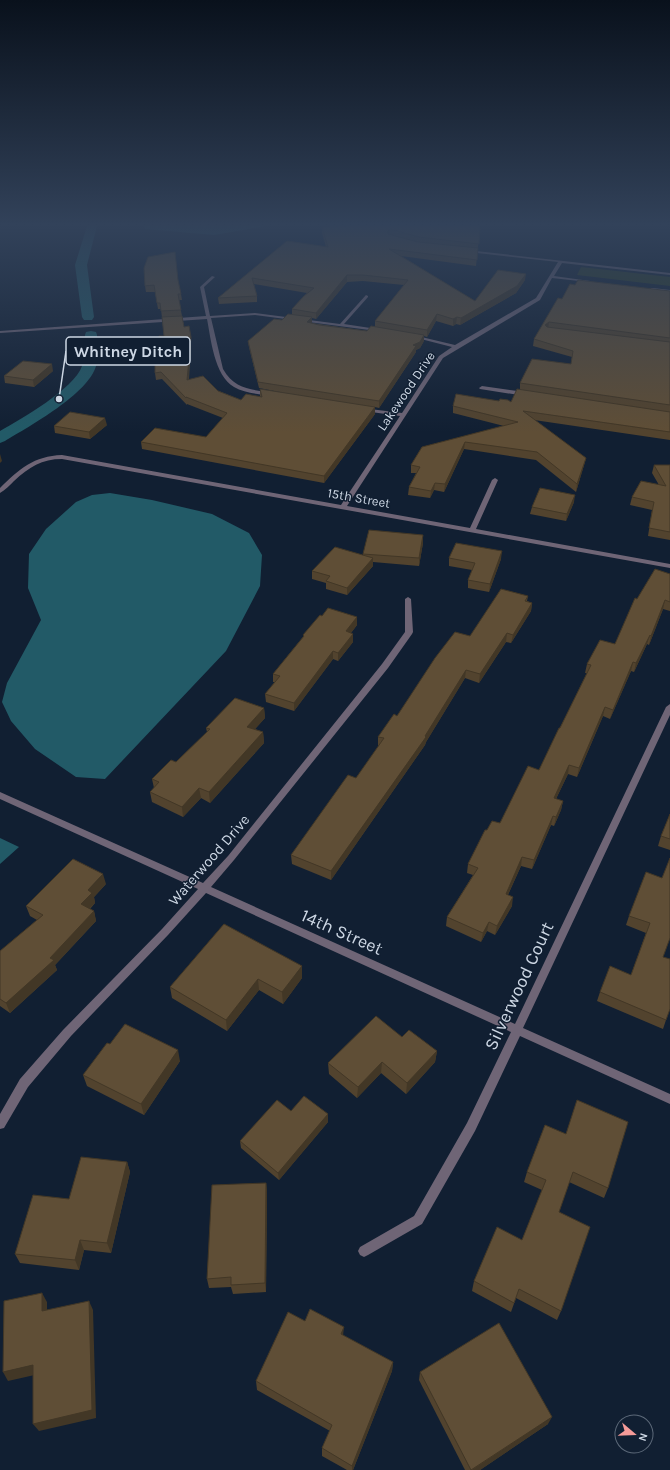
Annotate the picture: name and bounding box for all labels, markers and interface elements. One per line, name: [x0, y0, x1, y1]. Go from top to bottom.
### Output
callout: Whitney Ditch: [66, 337, 190, 365]
text: Whitney Ditch: [74, 342, 182, 361]
street label: Lakewood Drive: [374, 348, 438, 433]
street label: 15th Street: [327, 485, 391, 511]
street label: Waterwood Drive: [165, 811, 253, 909]
street label: 14th Street: [298, 904, 387, 960]
street label: Silverwood Court: [480, 918, 558, 1054]
north arrow: [614, 1414, 654, 1454]
text: N: [636, 1431, 650, 1443]

